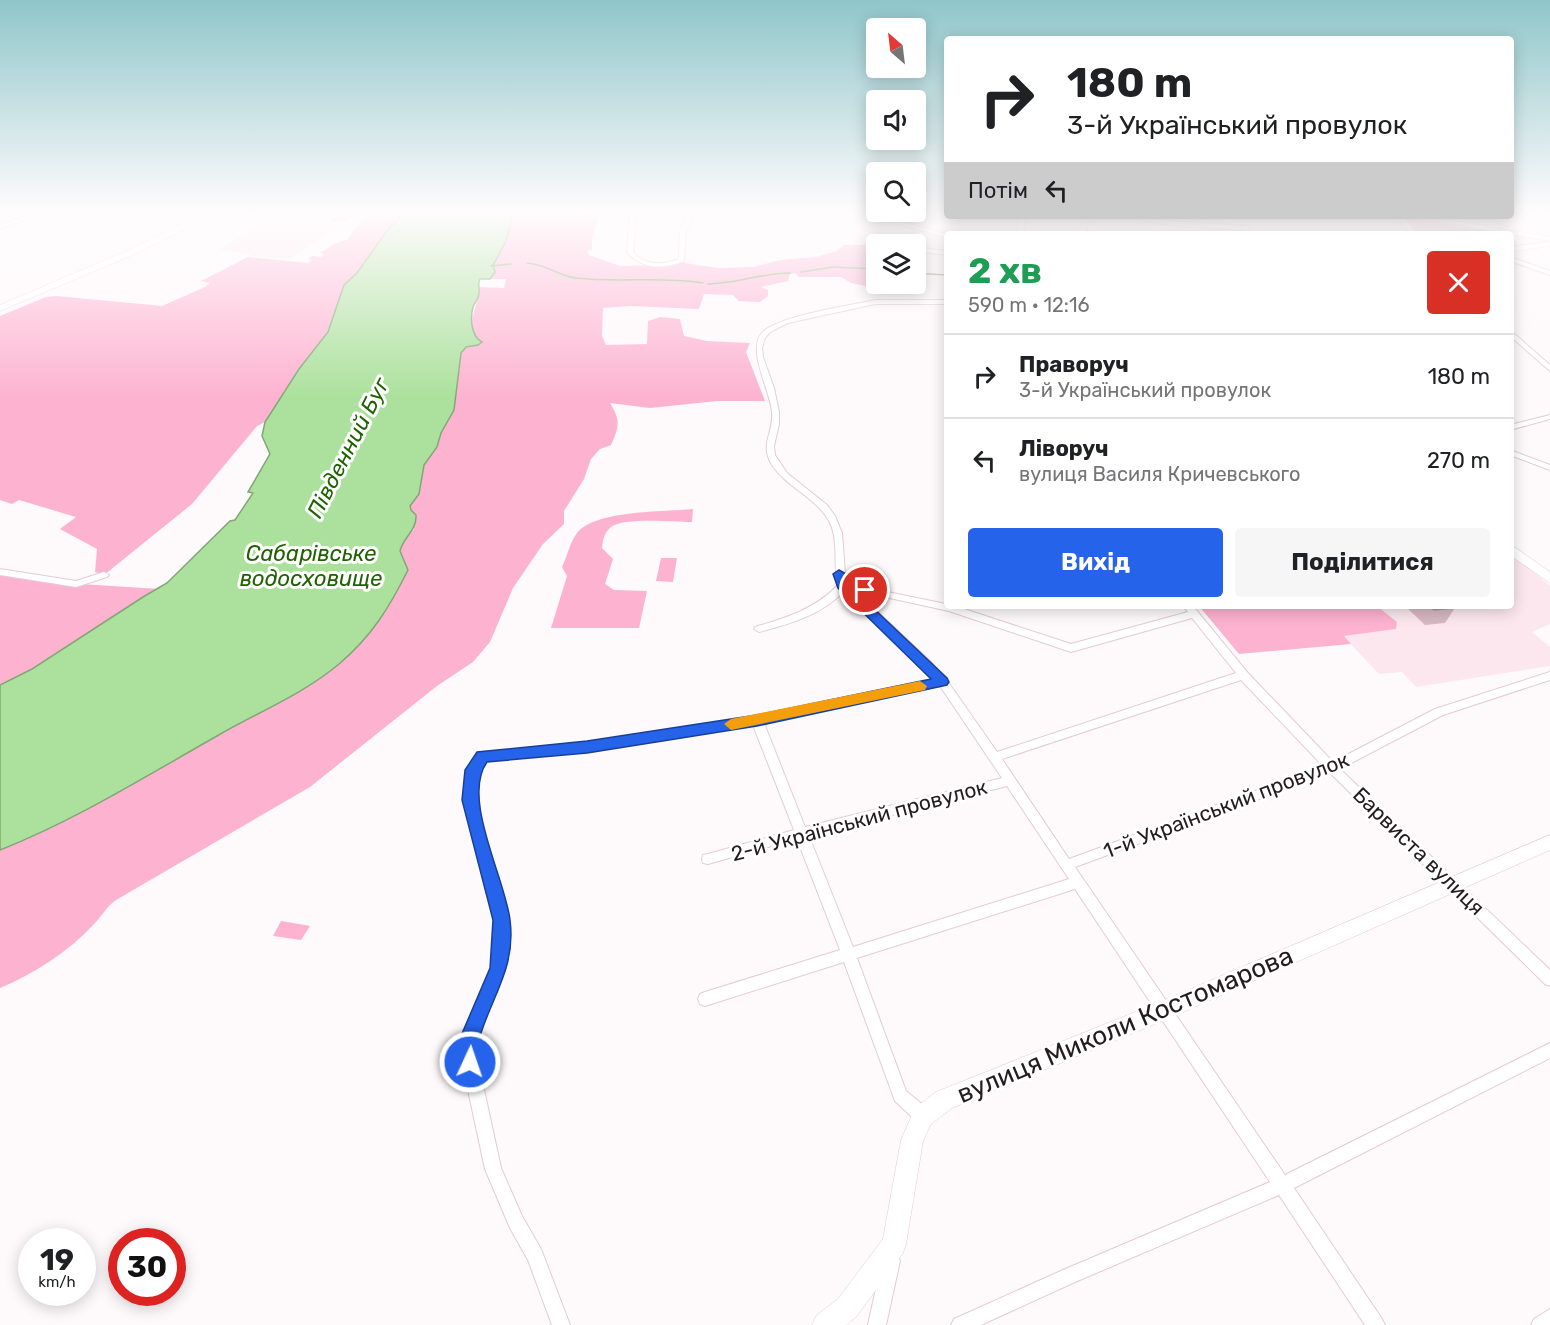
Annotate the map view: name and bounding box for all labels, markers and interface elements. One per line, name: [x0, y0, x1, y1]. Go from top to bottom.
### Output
north arrow: [866, 18, 926, 78]
map controls: [866, 18, 926, 294]
text: 180 m: [1067, 58, 1192, 108]
icon: right: [968, 60, 1046, 138]
button: sound: [866, 90, 926, 150]
text: 3-й Український провулок: [1067, 109, 1407, 141]
button: search: [866, 162, 926, 222]
icon: left: [1040, 174, 1073, 207]
text: Потім: [968, 177, 1028, 204]
button: layers: [866, 234, 926, 294]
text: 2 хв: [968, 249, 1042, 292]
button: close: [1427, 251, 1490, 314]
text: 590 m · 12:16: [968, 293, 1090, 317]
text: Праворуч: [1019, 351, 1129, 378]
icon: right: [968, 360, 1001, 393]
text: 180 m: [1428, 363, 1490, 390]
water label: Південний Буг: [301, 372, 395, 522]
text: 3-й Український провулок: [1019, 378, 1271, 402]
text: Ліворуч: [1019, 435, 1109, 462]
icon: left: [968, 444, 1001, 477]
text: 270 m: [1427, 447, 1490, 474]
text: вулиця Василя Кричевського: [1019, 462, 1301, 486]
button: Вихід: [968, 528, 1223, 597]
button: Поділитися: [1235, 528, 1490, 597]
water label: Сабарівське водосховище: [240, 540, 382, 592]
pin: [839, 564, 890, 615]
icon: arrive: [848, 573, 881, 606]
street label: 1-й Український провулок: [1100, 747, 1352, 863]
street label: 2-й Український провулок: [728, 774, 990, 866]
street label: Барвиста вулиця: [1348, 782, 1490, 920]
street label: вулиця Миколи Костомарова: [952, 940, 1298, 1110]
position arrow: [438, 1030, 502, 1094]
speed limit sign: 30: [108, 1228, 186, 1306]
text: 19: [40, 1242, 74, 1278]
text: km/h: [38, 1273, 76, 1291]

